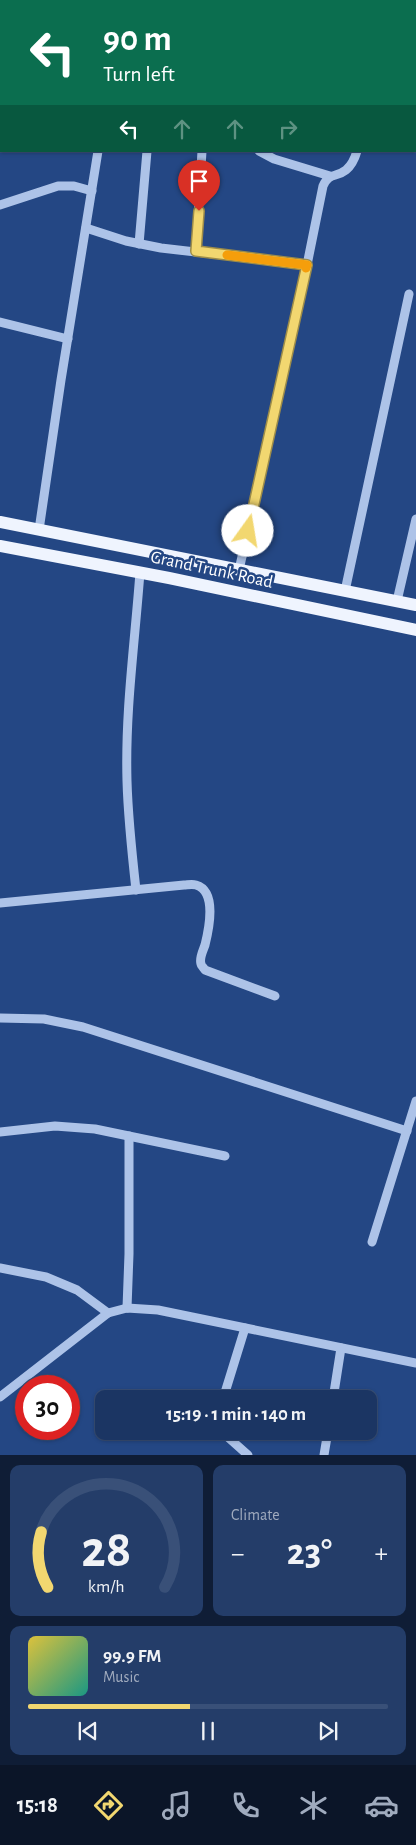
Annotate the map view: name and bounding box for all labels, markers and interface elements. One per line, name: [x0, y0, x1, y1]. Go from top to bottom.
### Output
icon: left: [20, 20, 85, 85]
text: 90 m: [103, 22, 172, 57]
text: Turn left: [103, 63, 175, 85]
icon: left: [115, 115, 143, 143]
icon: ahead: [168, 115, 196, 143]
icon: ahead: [221, 115, 249, 143]
icon: right: [274, 115, 302, 143]
pin: [178, 160, 220, 211]
icon: arrive: [185, 167, 213, 195]
position arrow: [221, 504, 273, 556]
street label: Grand Trunk Road: [149, 548, 275, 592]
speed limit sign: 30: [15, 1375, 80, 1440]
text: 15:19 · 1 min · 140 m: [166, 1405, 306, 1424]
text: Climate: [231, 1507, 280, 1523]
text: 28: [81, 1524, 132, 1576]
text: 23°: [287, 1534, 332, 1572]
text: −: [231, 1540, 244, 1568]
text: +: [375, 1540, 388, 1568]
text: km/h: [88, 1578, 125, 1596]
text: 99.9 FM: [103, 1647, 161, 1666]
text: Music: [103, 1669, 139, 1685]
icon: previous: [74, 1717, 102, 1745]
icon: pause: [194, 1717, 222, 1745]
icon: next: [314, 1717, 342, 1745]
icon: directions: [91, 1788, 126, 1823]
icon: music: [159, 1788, 194, 1823]
icon: phone: [228, 1788, 263, 1823]
icon: climate: [296, 1788, 331, 1823]
icon: car: [364, 1788, 399, 1823]
text: 15:18: [17, 1794, 58, 1816]

